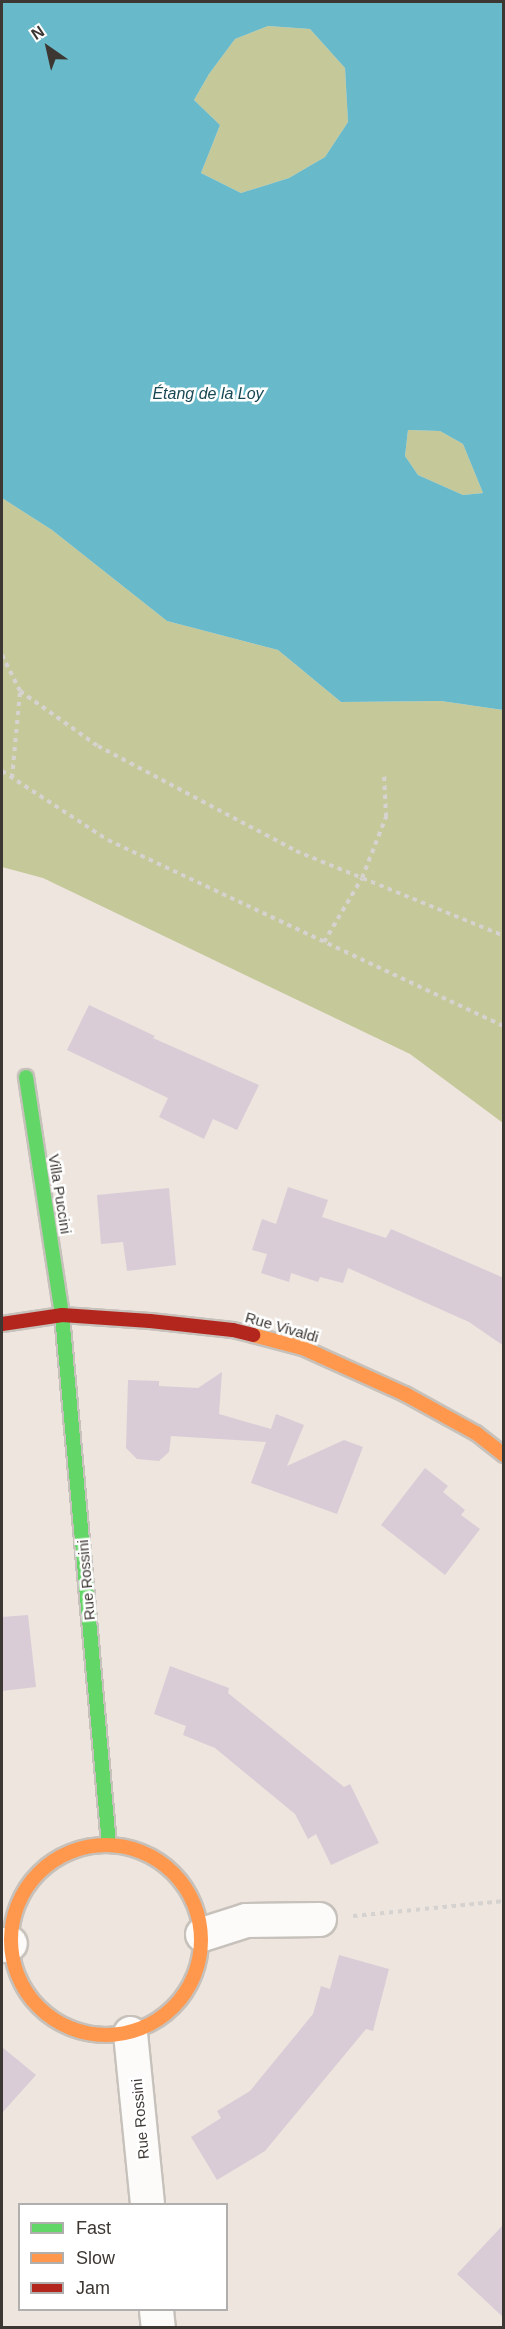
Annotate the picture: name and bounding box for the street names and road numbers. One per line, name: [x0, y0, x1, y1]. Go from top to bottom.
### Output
street label: Villa Puccini: [45, 1153, 75, 1235]
street label: Rue Vivaldi: [243, 1308, 321, 1346]
street label: Rue Rossini: [74, 1539, 98, 1621]
street label: Rue Rossini: [128, 2078, 152, 2160]

